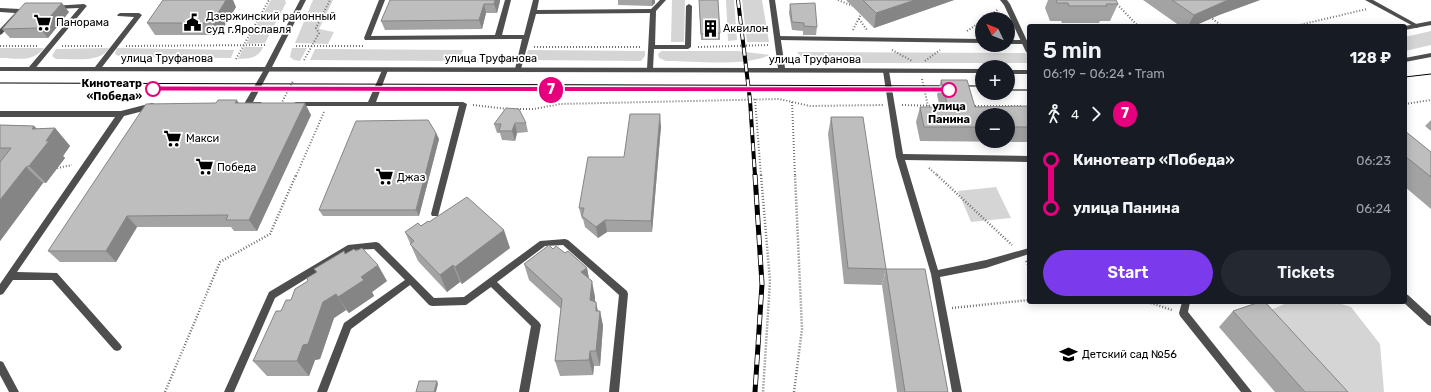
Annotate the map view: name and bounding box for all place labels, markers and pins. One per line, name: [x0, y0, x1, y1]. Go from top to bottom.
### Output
place label: Дзержинский районный суд г.Ярославля: [206, 10, 336, 36]
supermarket icon: Панорама: [33, 12, 53, 32]
public building icon: Дзержинский районный суд г.Ярославля: [183, 12, 203, 32]
place label: Панорама: [56, 16, 109, 29]
building icon: Аквилон: [700, 18, 720, 38]
place label: Аквилон: [723, 22, 769, 35]
place label: Кинотеатр «Победа»: [82, 77, 142, 103]
marker: Кинотеатр «Победа»: [145, 81, 161, 97]
marker: улица Панина: [941, 82, 957, 98]
place label: улица Панина: [928, 100, 970, 126]
supermarket icon: Макси: [163, 128, 183, 148]
place label: Макси: [186, 132, 219, 145]
supermarket icon: Победа: [194, 157, 214, 177]
place label: Победа: [217, 161, 256, 174]
supermarket icon: Джаз: [374, 167, 394, 187]
place label: Джаз: [397, 171, 426, 184]
school or university icon: Детский сад №56: [1059, 344, 1079, 364]
place label: Детский сад №56: [1082, 348, 1177, 361]

